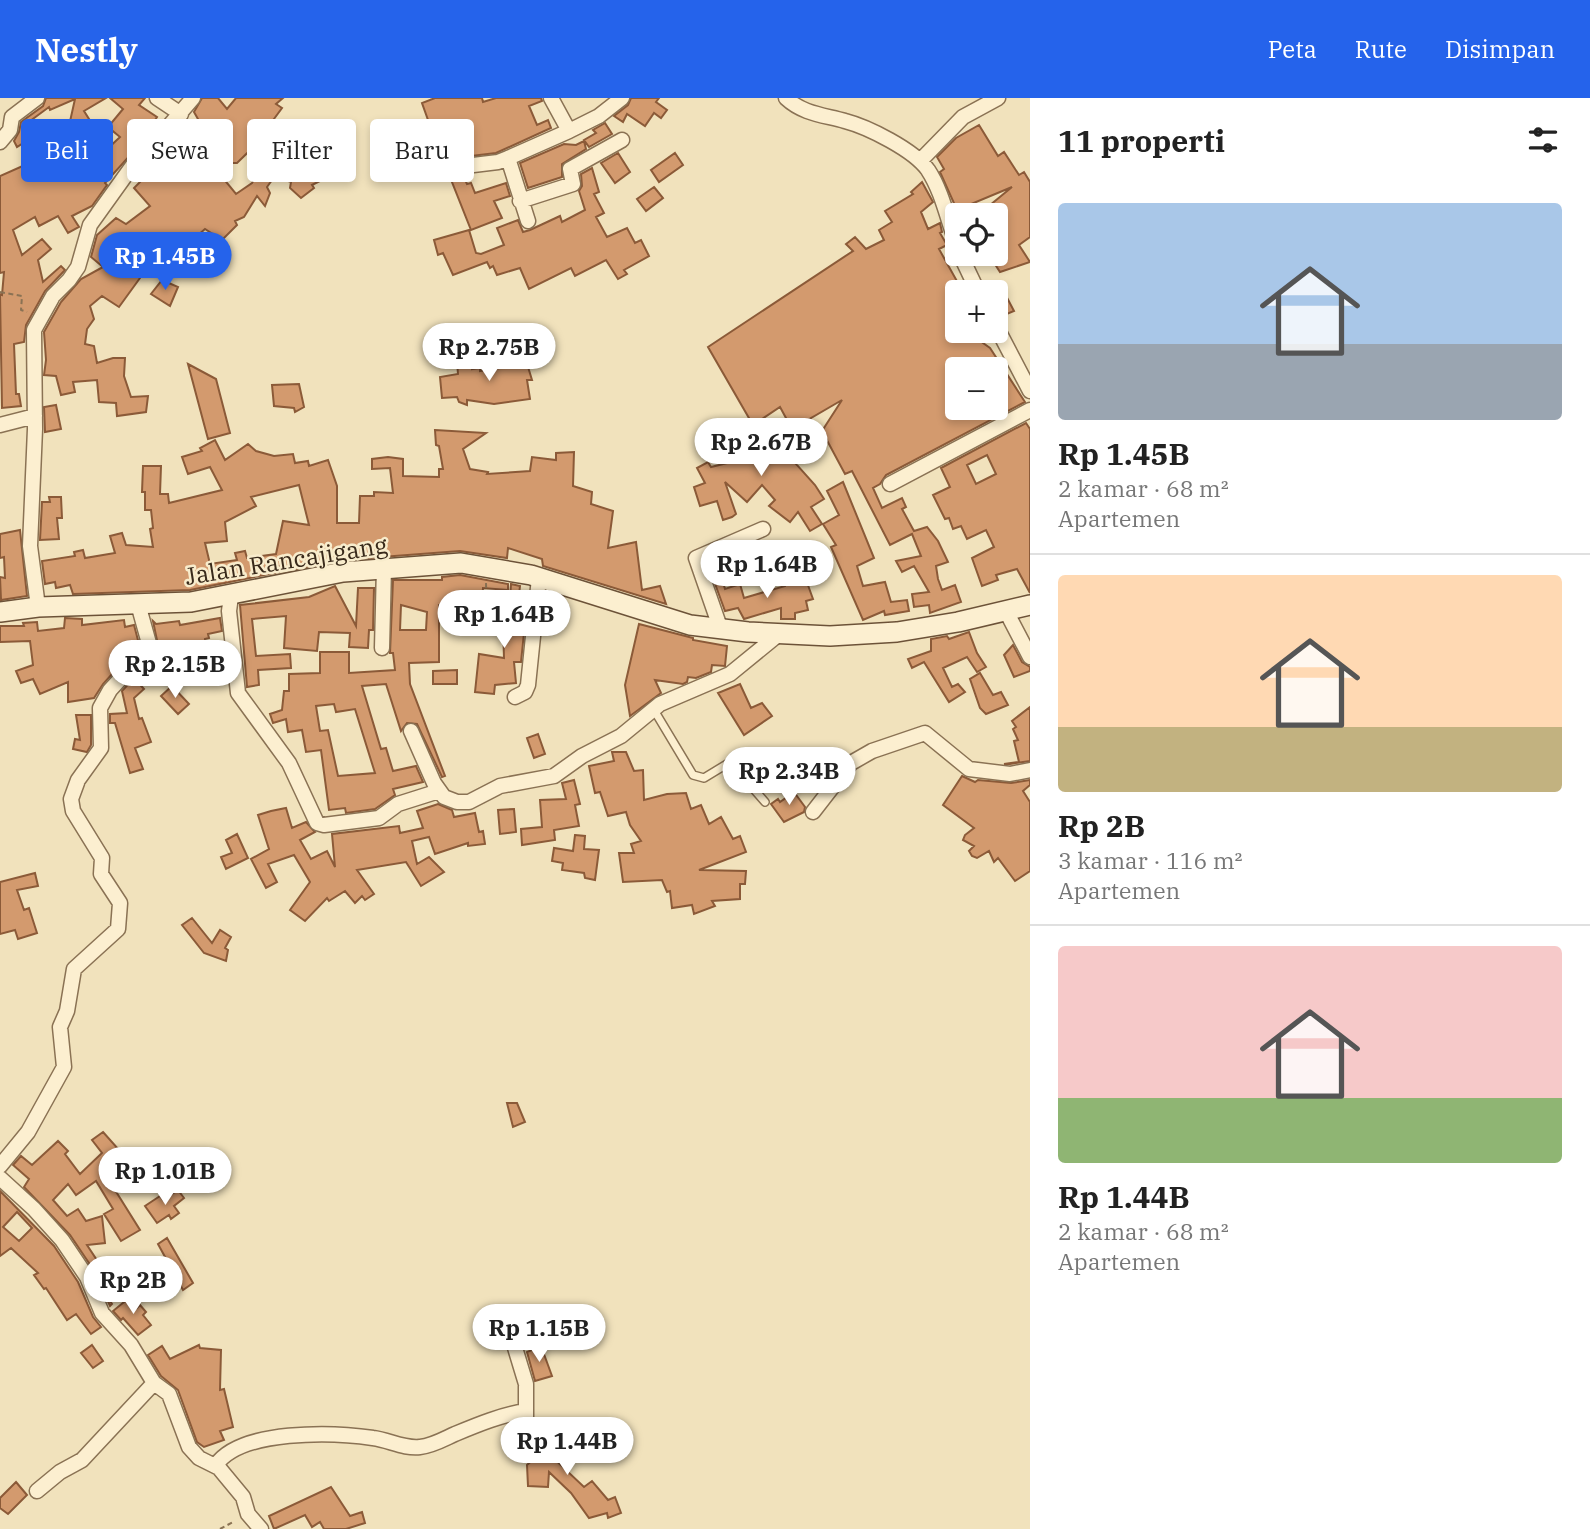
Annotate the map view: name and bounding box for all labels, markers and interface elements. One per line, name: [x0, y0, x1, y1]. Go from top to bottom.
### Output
text: Nestly: [35, 28, 138, 71]
text: Peta: [1268, 33, 1317, 65]
text: Rute: [1355, 33, 1407, 65]
text: Disimpan: [1445, 33, 1555, 65]
chip: Beli: [21, 119, 113, 182]
chip: Sewa: [127, 119, 233, 182]
chip: Filter: [247, 119, 356, 182]
chip: Baru: [370, 119, 474, 182]
text: 11 properti: [1058, 121, 1225, 160]
icon: filters: [1524, 121, 1562, 159]
map controls: [945, 203, 1008, 420]
button: locate: [945, 203, 1008, 266]
pin: Rp 1.45B: [93, 232, 237, 292]
text: Rp 1.45B: [115, 240, 215, 270]
icon: home: [1247, 248, 1373, 374]
button: +: [945, 280, 1008, 343]
pin: Rp 2.75B: [417, 324, 561, 383]
text: Rp 2.75B: [439, 331, 539, 361]
button: −: [945, 357, 1008, 420]
pin: Rp 2.67B: [689, 418, 833, 478]
text: Rp 2.67B: [711, 426, 811, 456]
text: Rp 1.45B: [1058, 434, 1190, 473]
text: 2 kamar · 68 m²: [1058, 473, 1229, 503]
text: Apartemen: [1058, 503, 1180, 533]
street label: Jalan Rancajigang: [183, 528, 389, 592]
pin: Rp 1.64B: [695, 540, 839, 600]
text: Rp 1.64B: [717, 548, 817, 578]
pin: Rp 1.64B: [432, 590, 576, 650]
text: Rp 1.64B: [454, 598, 554, 628]
icon: home: [1247, 620, 1373, 746]
pin: Rp 2.15B: [103, 640, 247, 700]
text: Rp 2.15B: [125, 648, 225, 678]
pin: Rp 2.34B: [717, 748, 861, 807]
text: Rp 2.34B: [739, 755, 839, 785]
text: Rp 2B: [1058, 806, 1145, 845]
text: 3 kamar · 116 m²: [1058, 845, 1243, 875]
text: Apartemen: [1058, 875, 1180, 905]
icon: home: [1247, 991, 1373, 1117]
pin: Rp 1.01B: [93, 1148, 237, 1207]
text: Rp 1.01B: [115, 1155, 215, 1185]
text: Rp 1.44B: [1058, 1177, 1190, 1216]
text: 2 kamar · 68 m²: [1058, 1216, 1229, 1246]
text: Apartemen: [1058, 1246, 1180, 1276]
pin: Rp 2B: [84, 1256, 182, 1316]
text: Rp 2B: [100, 1264, 166, 1294]
pin: Rp 1.15B: [467, 1304, 611, 1364]
text: Rp 1.15B: [489, 1312, 589, 1342]
pin: Rp 1.44B: [495, 1418, 639, 1477]
text: Rp 1.44B: [517, 1425, 617, 1455]

